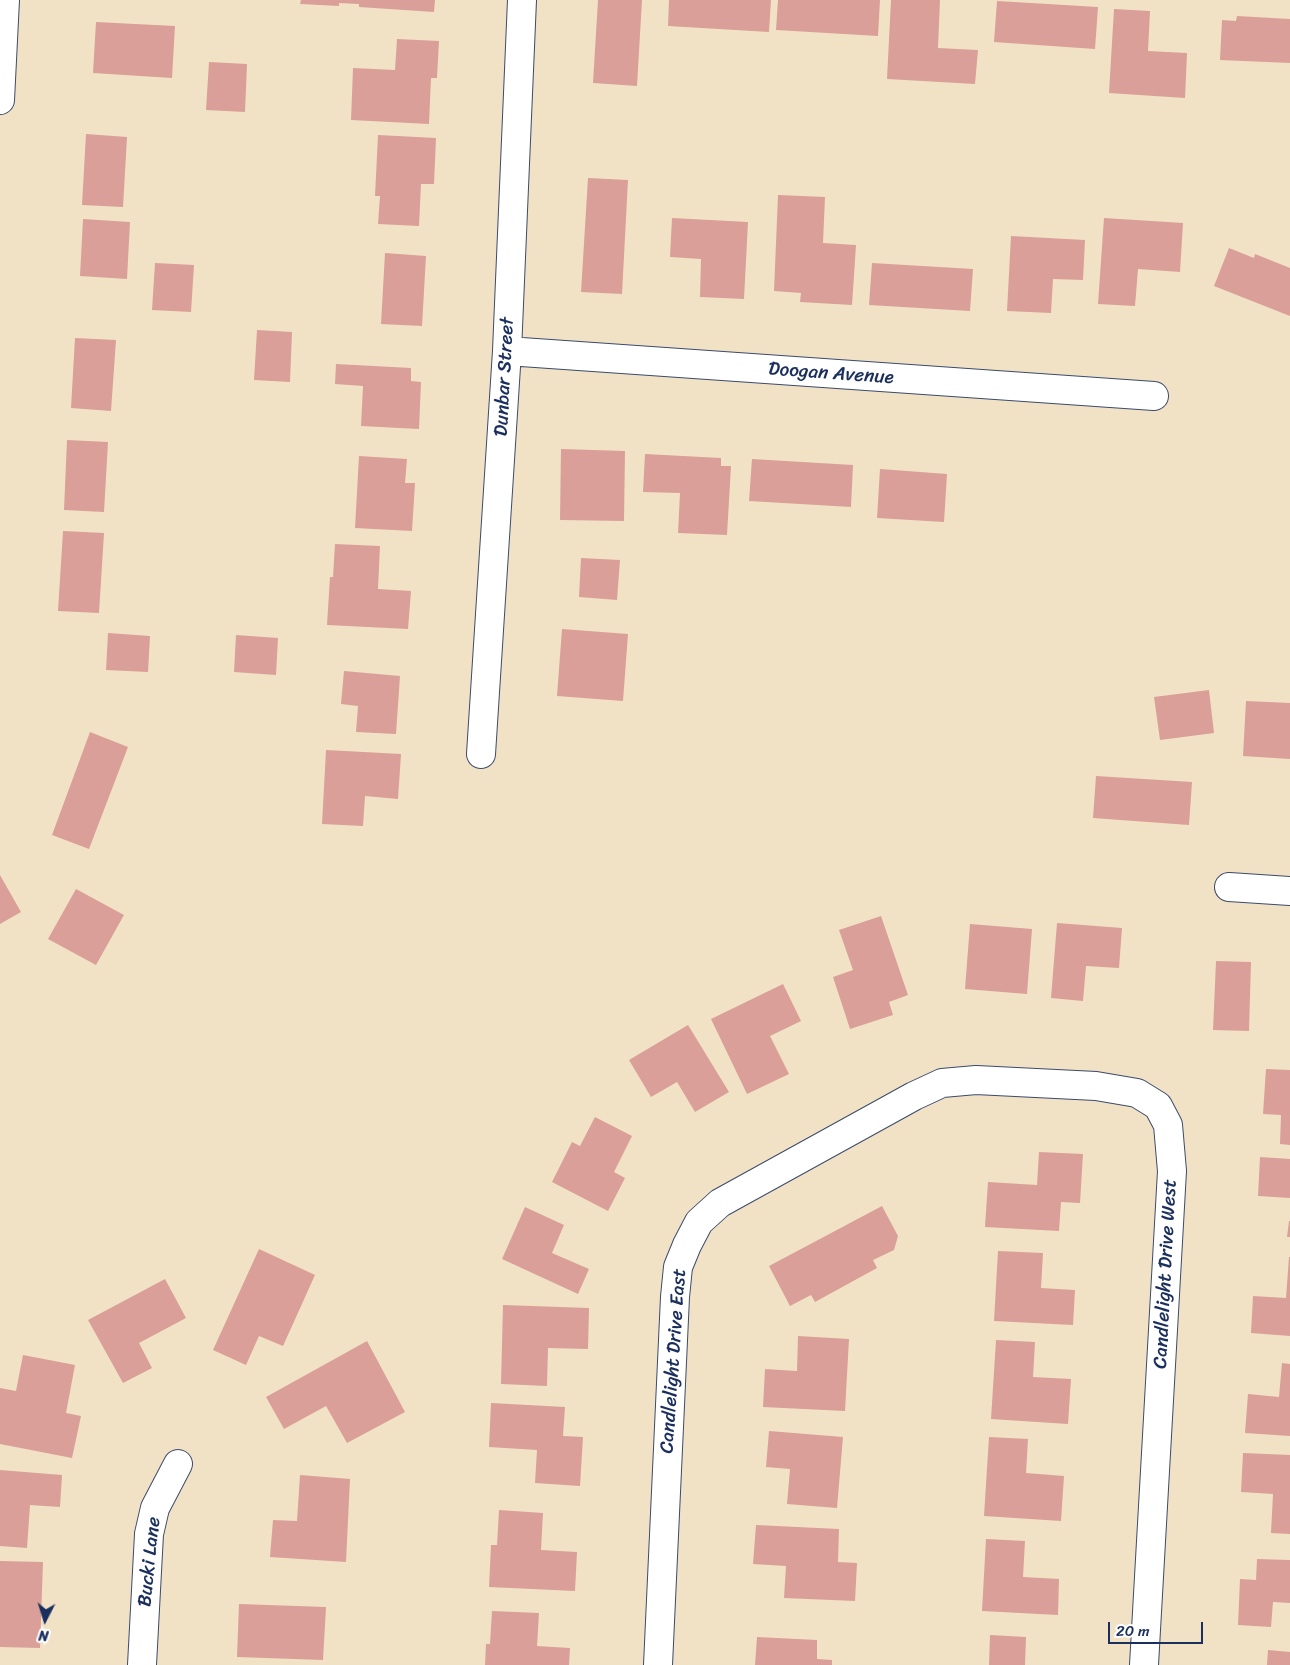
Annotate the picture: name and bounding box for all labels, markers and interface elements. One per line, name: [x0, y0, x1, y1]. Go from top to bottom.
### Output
street label: Dunbar Street: [490, 317, 520, 437]
street label: Doogan Avenue: [768, 358, 894, 390]
street label: Candlelight Drive West: [1150, 1179, 1182, 1369]
street label: Candlelight Drive East: [656, 1268, 692, 1454]
street label: Bucki Lane: [134, 1516, 166, 1608]
north arrow: [20, 1595, 70, 1645]
scale bar: [1110, 1612, 1205, 1644]
text: 20 m: [1116, 1618, 1150, 1644]
text: N: [38, 1623, 50, 1648]

